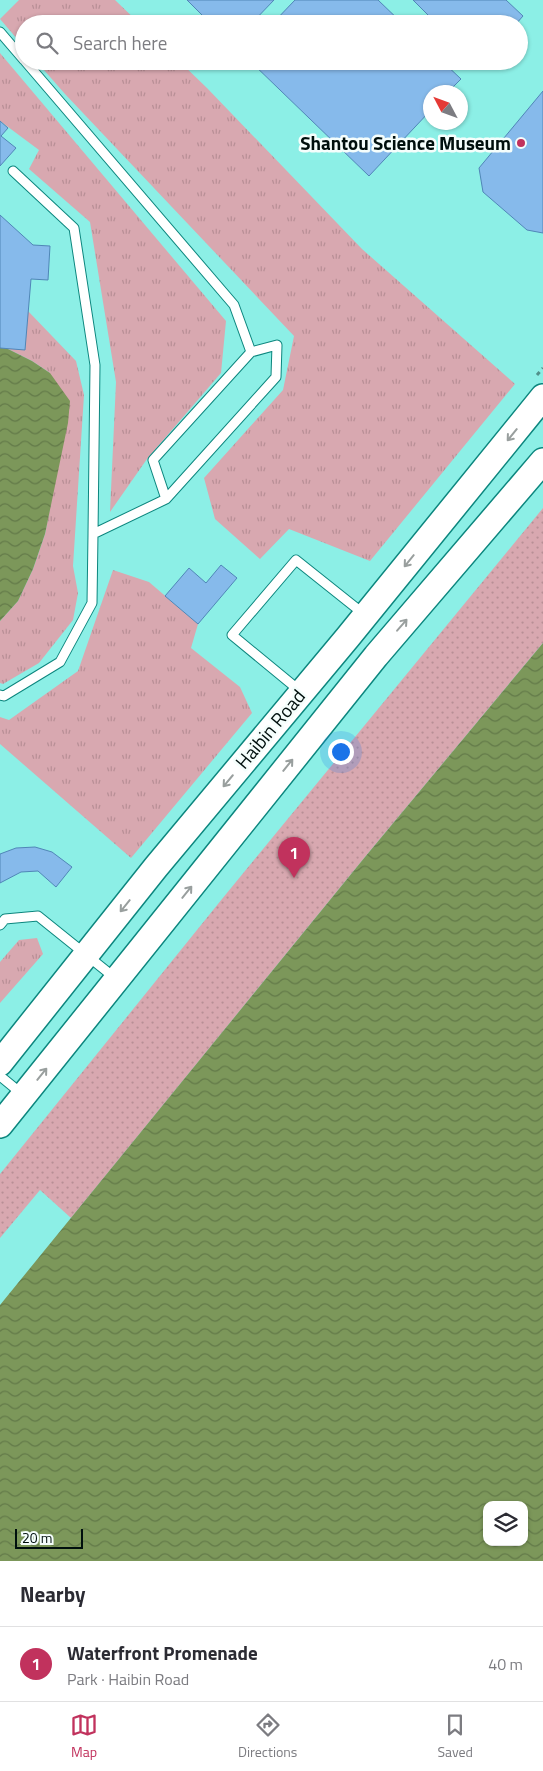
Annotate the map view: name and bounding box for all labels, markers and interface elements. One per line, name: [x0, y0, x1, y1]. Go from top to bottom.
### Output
search box: [15, 15, 528, 70]
text: Search here: [73, 28, 167, 57]
icon: search: [33, 29, 61, 57]
north arrow: [423, 85, 468, 130]
place label: Shantou Science Museum: [300, 128, 511, 157]
marker: Shantou Science Museum: [515, 137, 527, 149]
one-way arrow: [507, 428, 518, 441]
one-way arrow: [404, 554, 415, 567]
one-way arrow: [396, 619, 408, 632]
street label: Haibin Road: [228, 683, 312, 775]
your location: [328, 739, 354, 765]
one-way arrow: [283, 759, 294, 772]
one-way arrow: [222, 774, 233, 787]
pin: 1: [278, 837, 310, 878]
one-way arrow: [181, 886, 192, 899]
one-way arrow: [119, 899, 130, 912]
one-way arrow: [36, 1067, 47, 1080]
map controls: [483, 1501, 528, 1546]
button: layers: [483, 1501, 528, 1546]
scale bar: [15, 1526, 82, 1549]
text: 20 m: [22, 1527, 52, 1548]
text: Nearby: [20, 1578, 85, 1610]
text: Waterfront Promenade: [67, 1638, 258, 1667]
text: 1: [32, 1652, 40, 1676]
text: 40 m: [488, 1652, 523, 1676]
text: Park · Haibin Road: [67, 1667, 189, 1691]
tab: Map: [70, 1711, 98, 1762]
tab: Directions: [238, 1711, 297, 1762]
tab: Saved: [437, 1711, 473, 1762]

